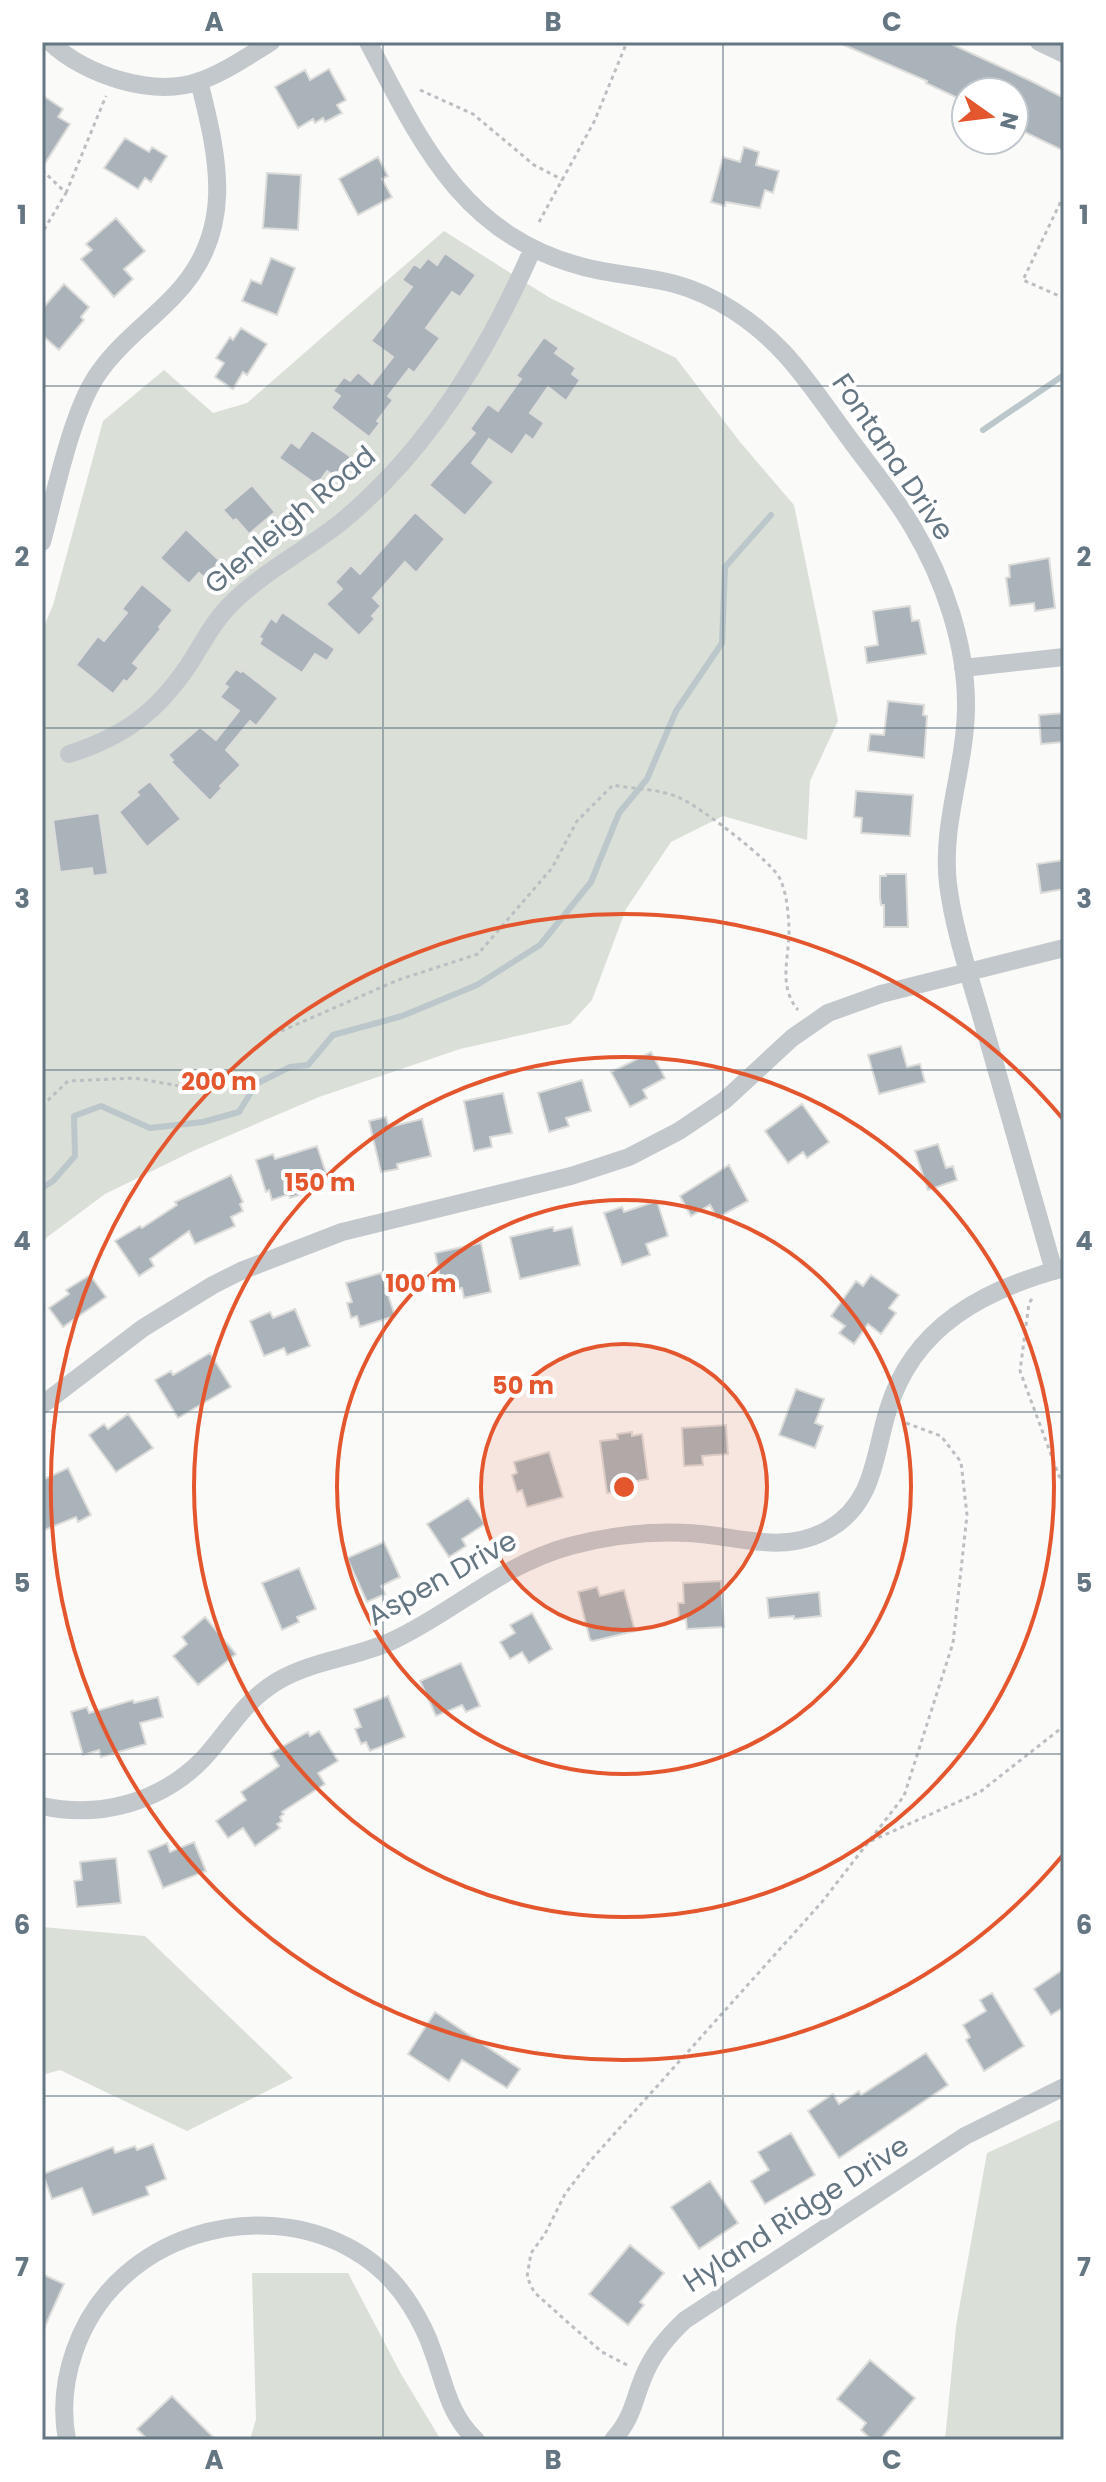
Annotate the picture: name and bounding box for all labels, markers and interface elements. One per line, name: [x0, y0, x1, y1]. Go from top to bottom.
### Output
text: A: [204, 4, 224, 40]
text: B: [544, 4, 562, 40]
text: C: [882, 4, 902, 40]
north arrow: [950, 76, 1030, 156]
text: N: [992, 109, 1026, 132]
text: 1: [17, 197, 27, 233]
text: 1: [1079, 197, 1089, 233]
street label: Fontana Drive: [823, 366, 963, 548]
street label: Glenleigh Road: [196, 437, 384, 603]
text: 2: [15, 539, 30, 575]
text: 2: [1077, 539, 1092, 575]
text: 3: [14, 881, 30, 917]
text: 3: [1076, 881, 1092, 917]
text: 200 m: [181, 1065, 257, 1098]
text: 150 m: [285, 1166, 355, 1199]
text: 4: [13, 1223, 31, 1259]
text: 4: [1075, 1223, 1093, 1259]
text: 100 m: [386, 1267, 456, 1300]
text: 50 m: [492, 1369, 554, 1402]
centre of rings: [610, 1473, 638, 1501]
street label: Aspen Drive: [360, 1521, 524, 1635]
text: 5: [14, 1565, 30, 1601]
text: 5: [1076, 1565, 1092, 1601]
text: 6: [14, 1907, 30, 1943]
text: 6: [1076, 1907, 1092, 1943]
street label: Hyland Ridge Drive: [675, 2126, 917, 2302]
text: 7: [15, 2249, 29, 2285]
text: 7: [1077, 2249, 1091, 2285]
text: A: [204, 2442, 224, 2478]
text: B: [544, 2442, 562, 2478]
text: C: [882, 2442, 902, 2478]

